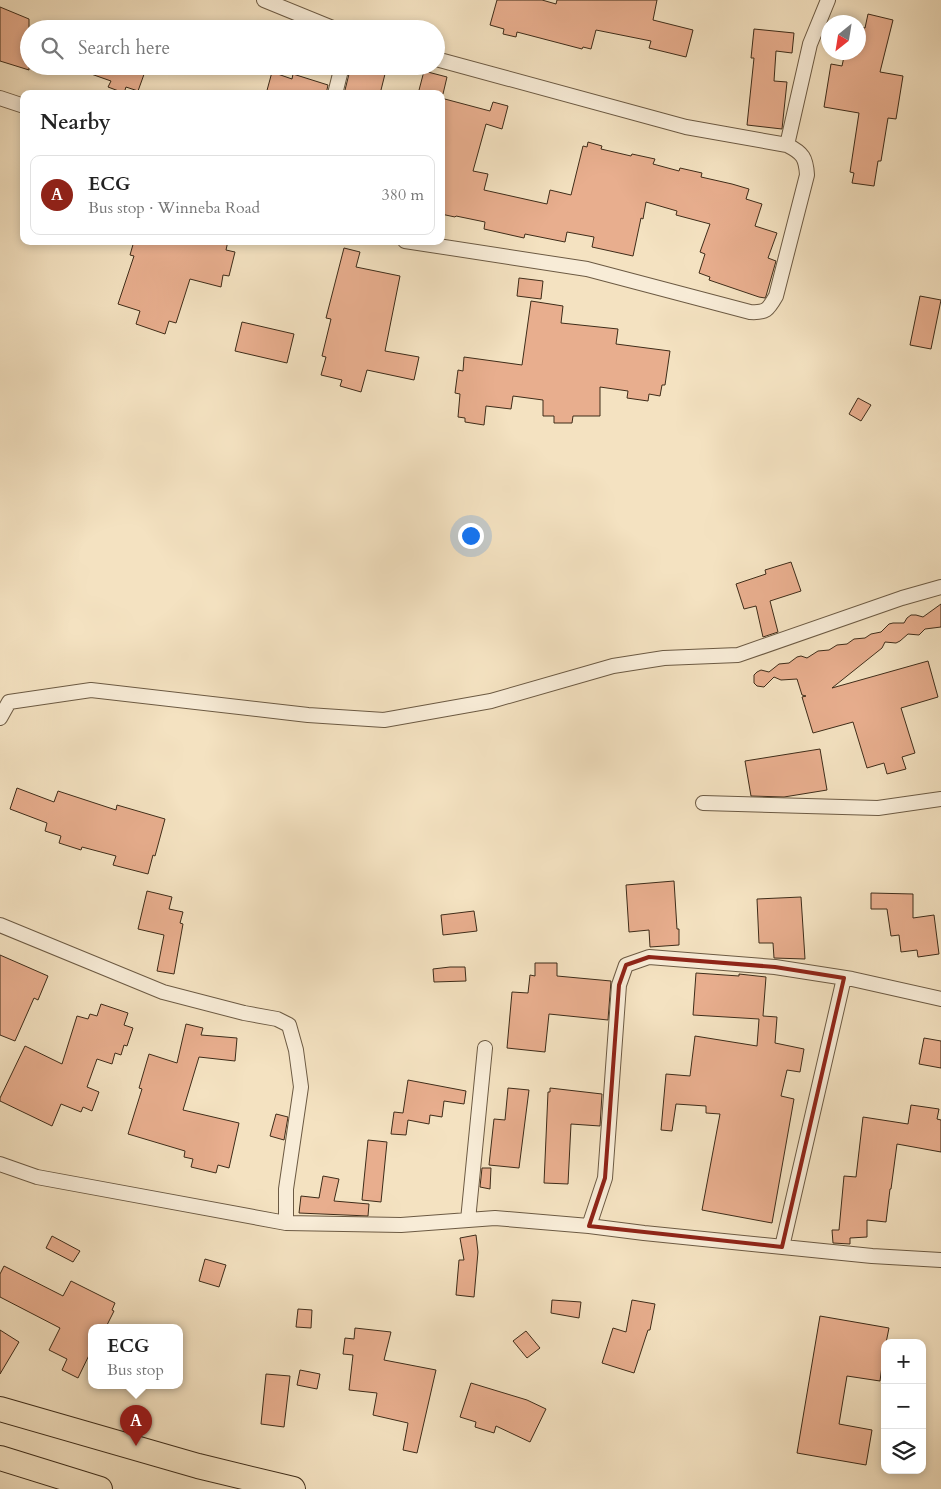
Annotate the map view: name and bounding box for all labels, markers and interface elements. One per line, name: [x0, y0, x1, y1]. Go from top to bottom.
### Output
north arrow: [821, 15, 866, 60]
search box: [20, 20, 445, 75]
icon: search: [38, 34, 66, 62]
text: Search here: [78, 35, 170, 61]
text: Nearby: [40, 108, 111, 137]
text: ECG: [88, 171, 130, 197]
text: A: [51, 184, 63, 206]
text: 380 m: [382, 184, 424, 206]
text: Bus stop · Winneba Road: [88, 197, 260, 219]
your location: [458, 523, 484, 549]
popup: [88, 1324, 183, 1389]
text: ECG: [107, 1333, 149, 1359]
map controls: [881, 1339, 926, 1474]
button: +: [881, 1339, 926, 1384]
text: Bus stop: [107, 1359, 164, 1381]
button: −: [881, 1384, 926, 1429]
pin: A: [120, 1405, 152, 1446]
button: layers: [881, 1429, 926, 1474]

